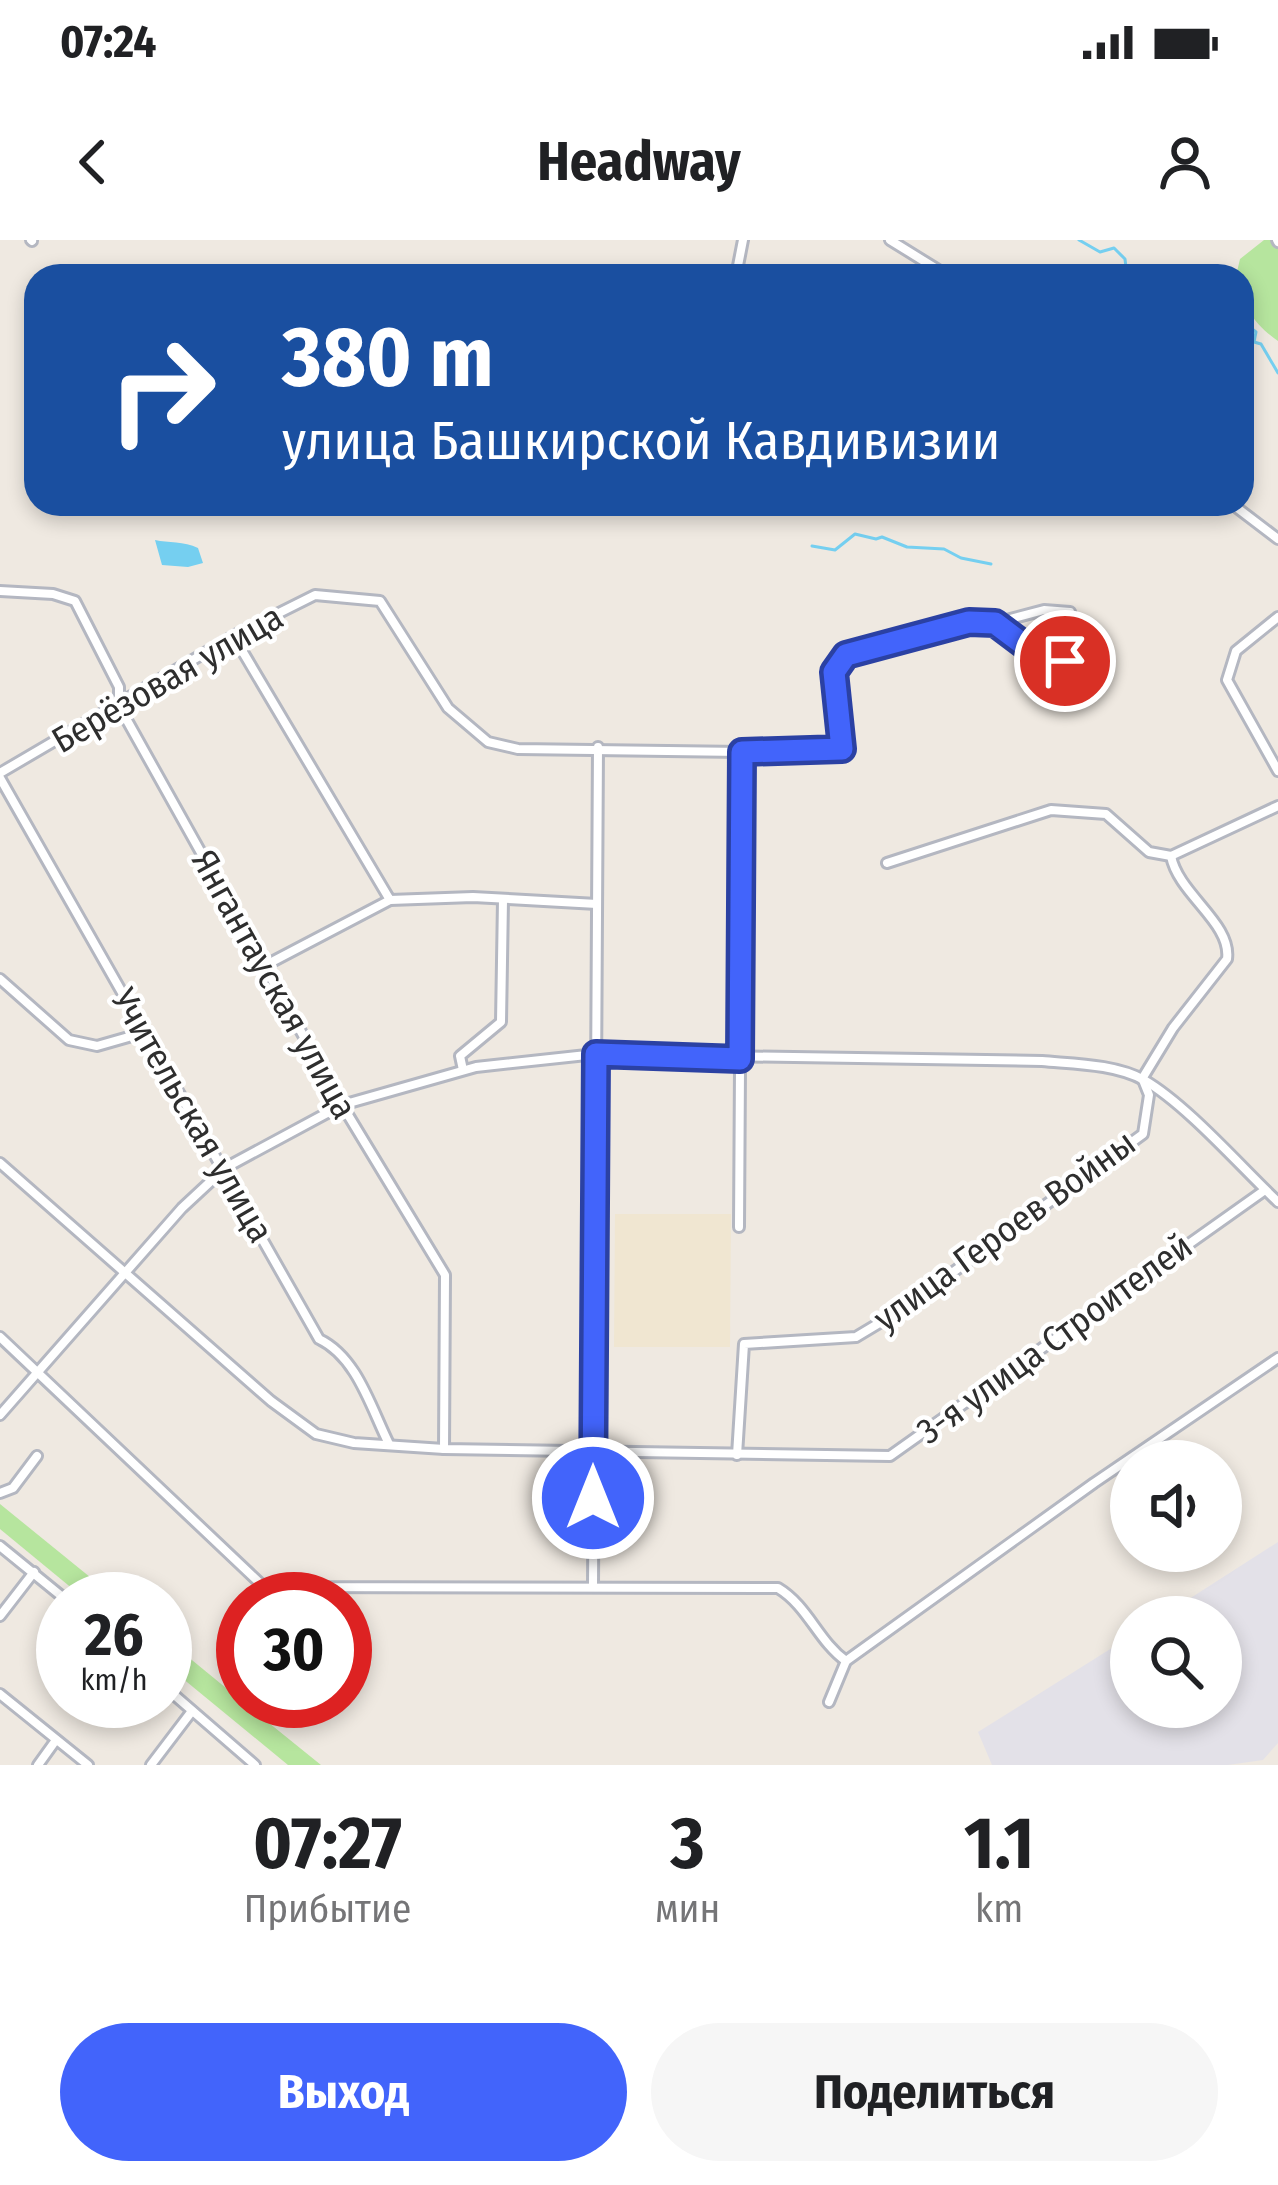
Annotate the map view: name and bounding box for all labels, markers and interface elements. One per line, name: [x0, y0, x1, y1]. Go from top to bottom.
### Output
text: 07:24: [60, 15, 156, 69]
icon: back: [60, 129, 126, 195]
icon: person: [1152, 129, 1218, 195]
text: Headway: [537, 130, 741, 194]
text: 380 m: [282, 307, 494, 408]
icon: right: [84, 312, 240, 468]
text: улица Башкирской Кавдивизии: [282, 409, 1000, 473]
street label: Берёзовая улица: [44, 595, 291, 763]
pin: [1014, 610, 1116, 712]
icon: arrive: [1032, 628, 1098, 694]
street label: Янгантауская улица: [182, 842, 366, 1127]
street label: Учительская улица: [101, 980, 283, 1250]
street label: улица Героев Войны: [865, 1121, 1144, 1341]
street label: 3-я улица Строителей: [908, 1224, 1201, 1453]
position arrow: [530, 1435, 656, 1561]
map controls: [1110, 1440, 1242, 1728]
button: sound: [1110, 1440, 1242, 1572]
speed limit sign: 30: [216, 1572, 372, 1728]
button: search: [1110, 1596, 1242, 1728]
text: 26: [84, 1599, 144, 1671]
text: km/h: [81, 1662, 147, 1698]
text: 07:27: [253, 1801, 402, 1887]
text: 3: [671, 1801, 705, 1887]
text: 1.1: [964, 1801, 1034, 1887]
text: Прибытие: [244, 1886, 411, 1932]
text: мин: [655, 1886, 720, 1932]
text: km: [975, 1886, 1023, 1932]
button: Выход: [60, 2023, 627, 2161]
button: Поделиться: [651, 2023, 1218, 2161]

